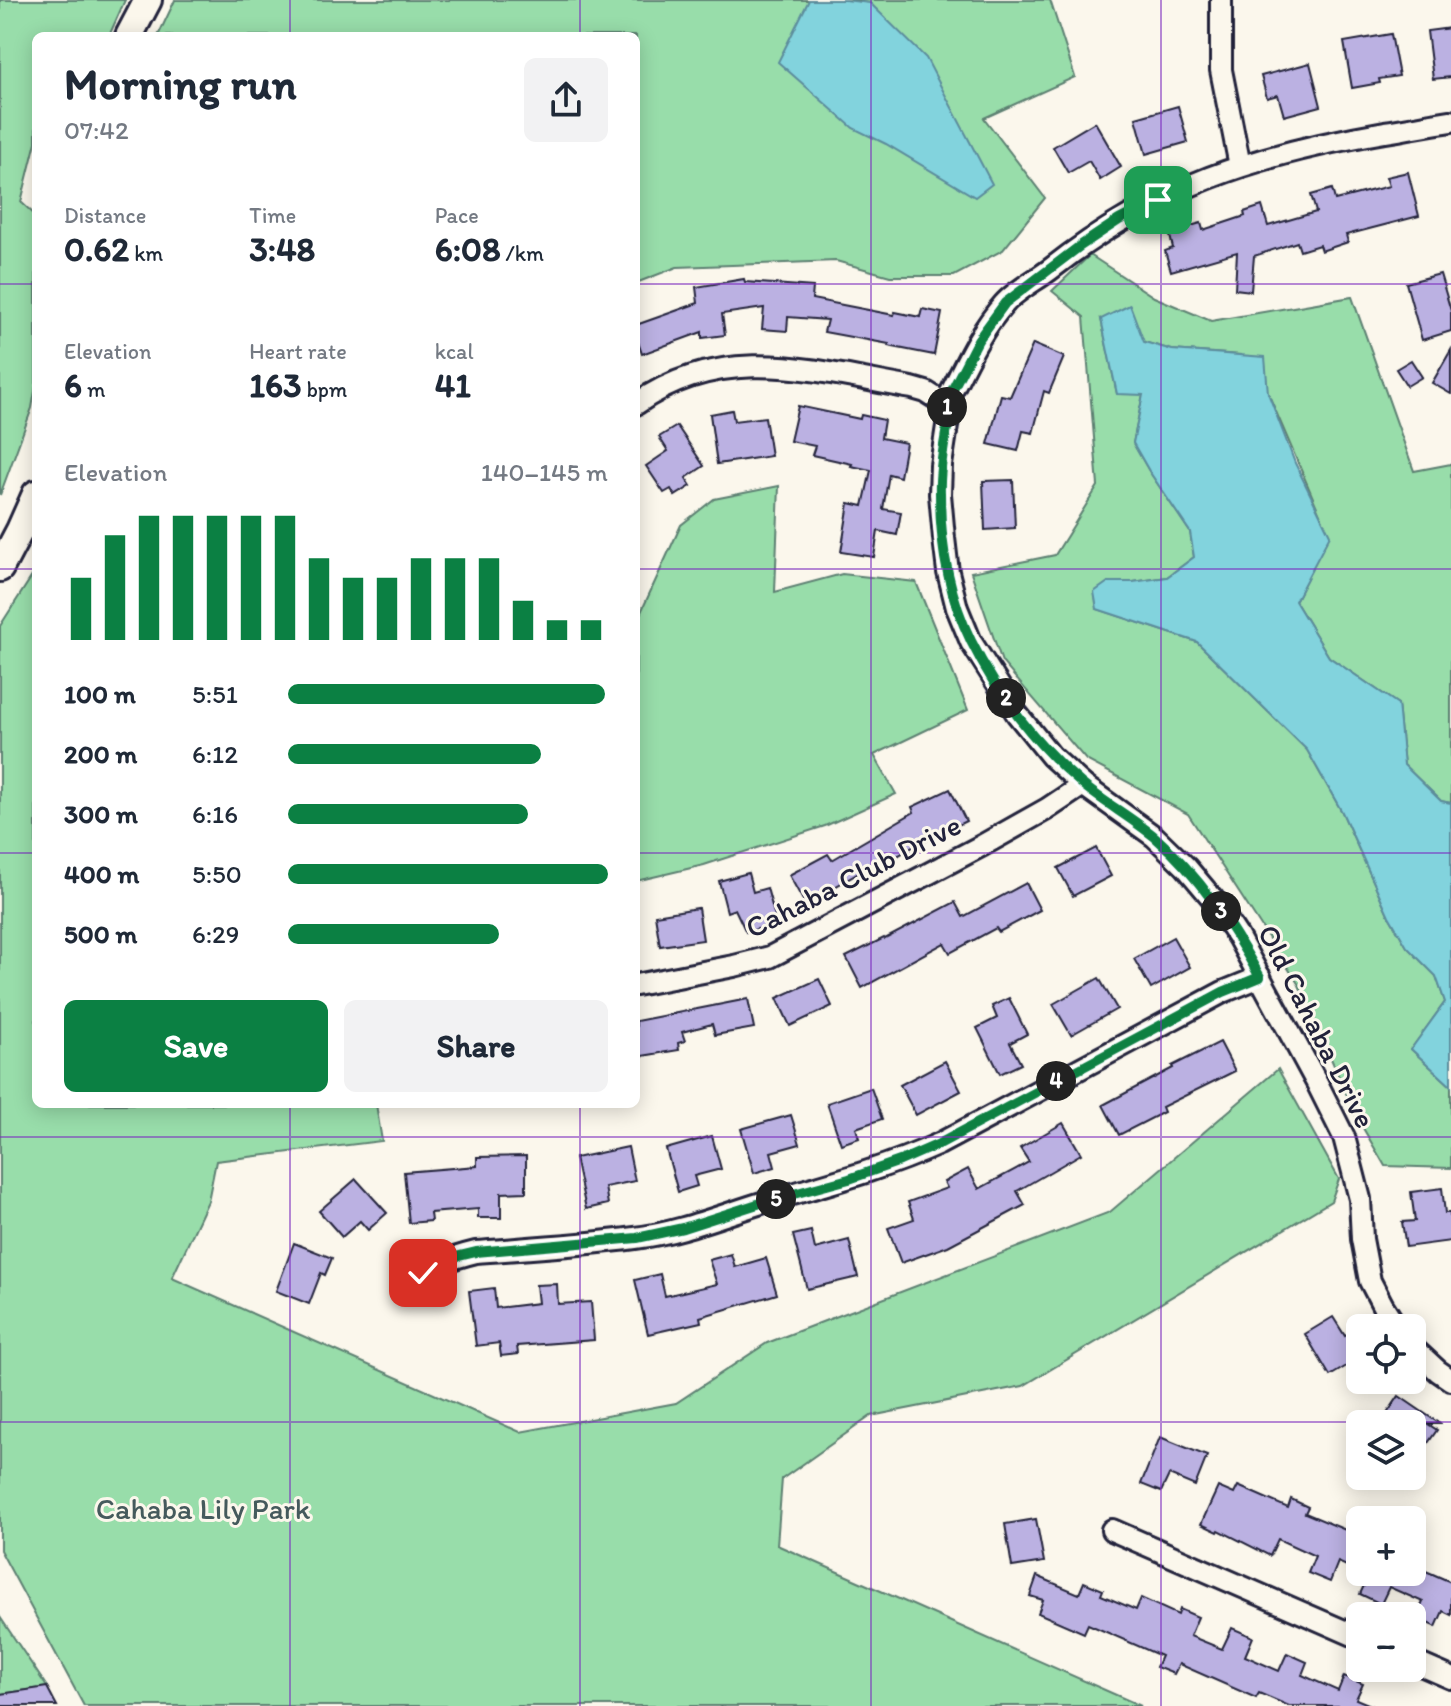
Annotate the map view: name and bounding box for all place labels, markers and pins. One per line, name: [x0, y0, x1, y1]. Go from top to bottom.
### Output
pin: [1124, 166, 1192, 234]
pin: 1: [927, 387, 967, 427]
pin: 2: [986, 678, 1026, 718]
pin: 3: [1201, 891, 1241, 931]
pin: 4: [1036, 1061, 1076, 1101]
pin: 5: [756, 1179, 796, 1219]
pin: [389, 1239, 457, 1307]

